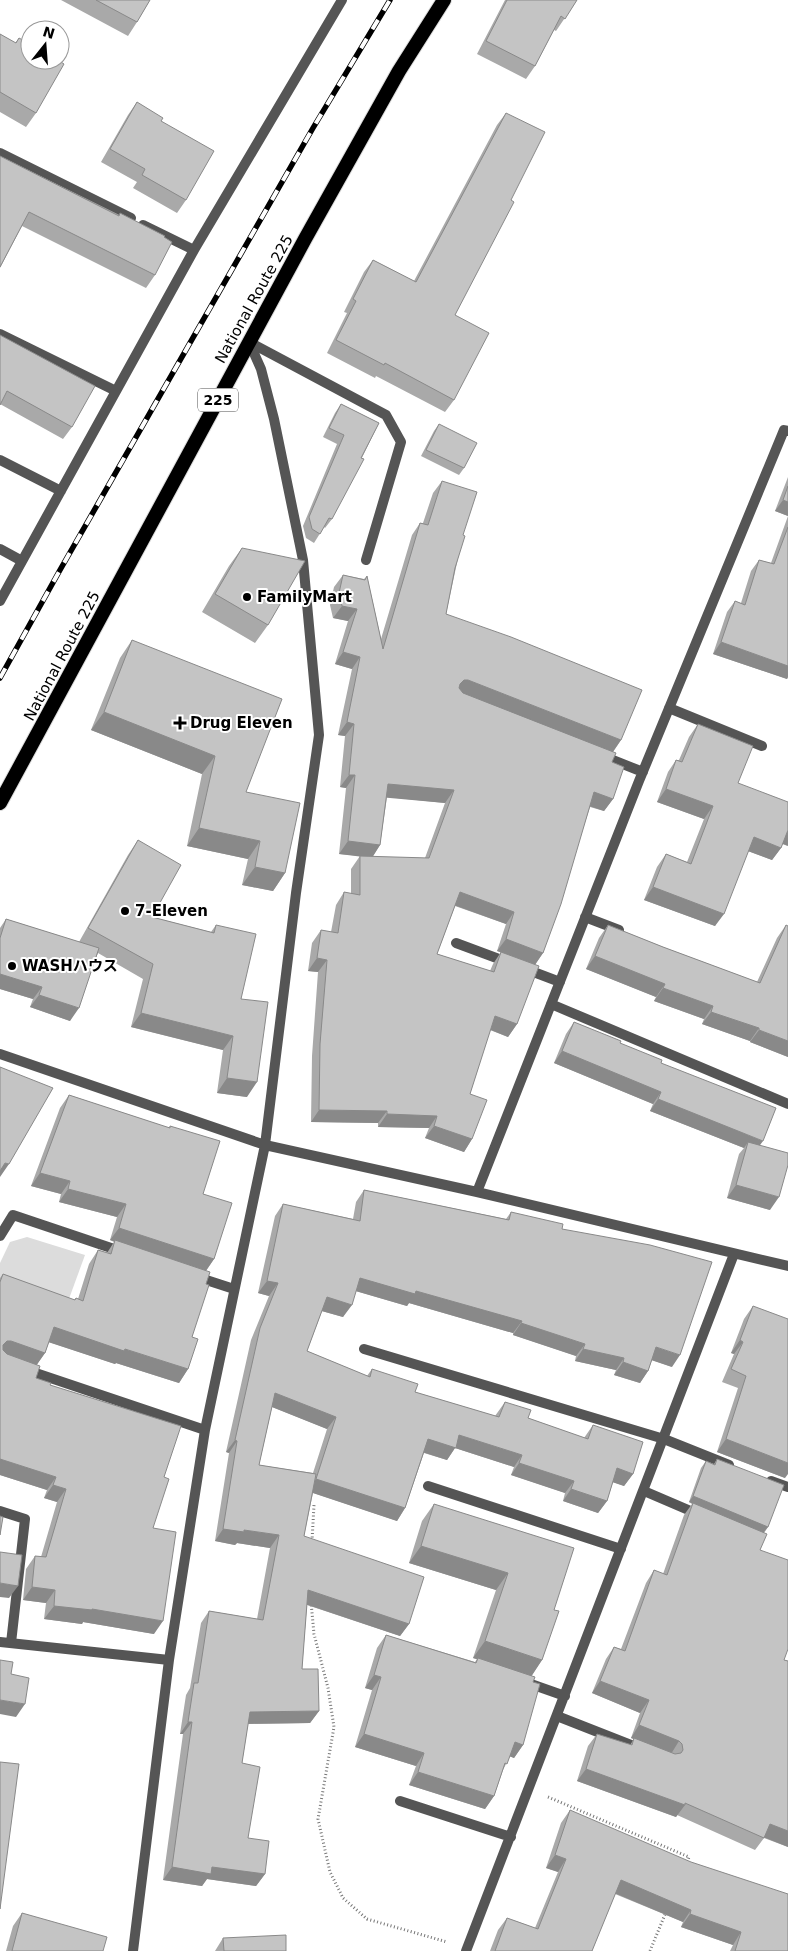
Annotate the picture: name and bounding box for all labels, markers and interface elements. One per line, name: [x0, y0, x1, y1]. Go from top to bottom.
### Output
north arrow: [20, 20, 70, 70]
text: N: [41, 23, 57, 42]
street label: National Route 225: [211, 232, 297, 366]
road number: 225: [198, 388, 238, 412]
street label: National Route 225: [20, 588, 104, 724]
place label: FamilyMart: [257, 588, 352, 606]
marker: FamilyMart: [241, 591, 253, 603]
place label: Drug Eleven: [190, 714, 293, 732]
marker: Drug Eleven: [174, 717, 186, 729]
place label: 7-Eleven: [135, 902, 208, 920]
marker: 7-Eleven: [119, 905, 131, 917]
place label: WASHハウス: [22, 957, 118, 975]
marker: WASHハウス: [6, 960, 18, 972]

